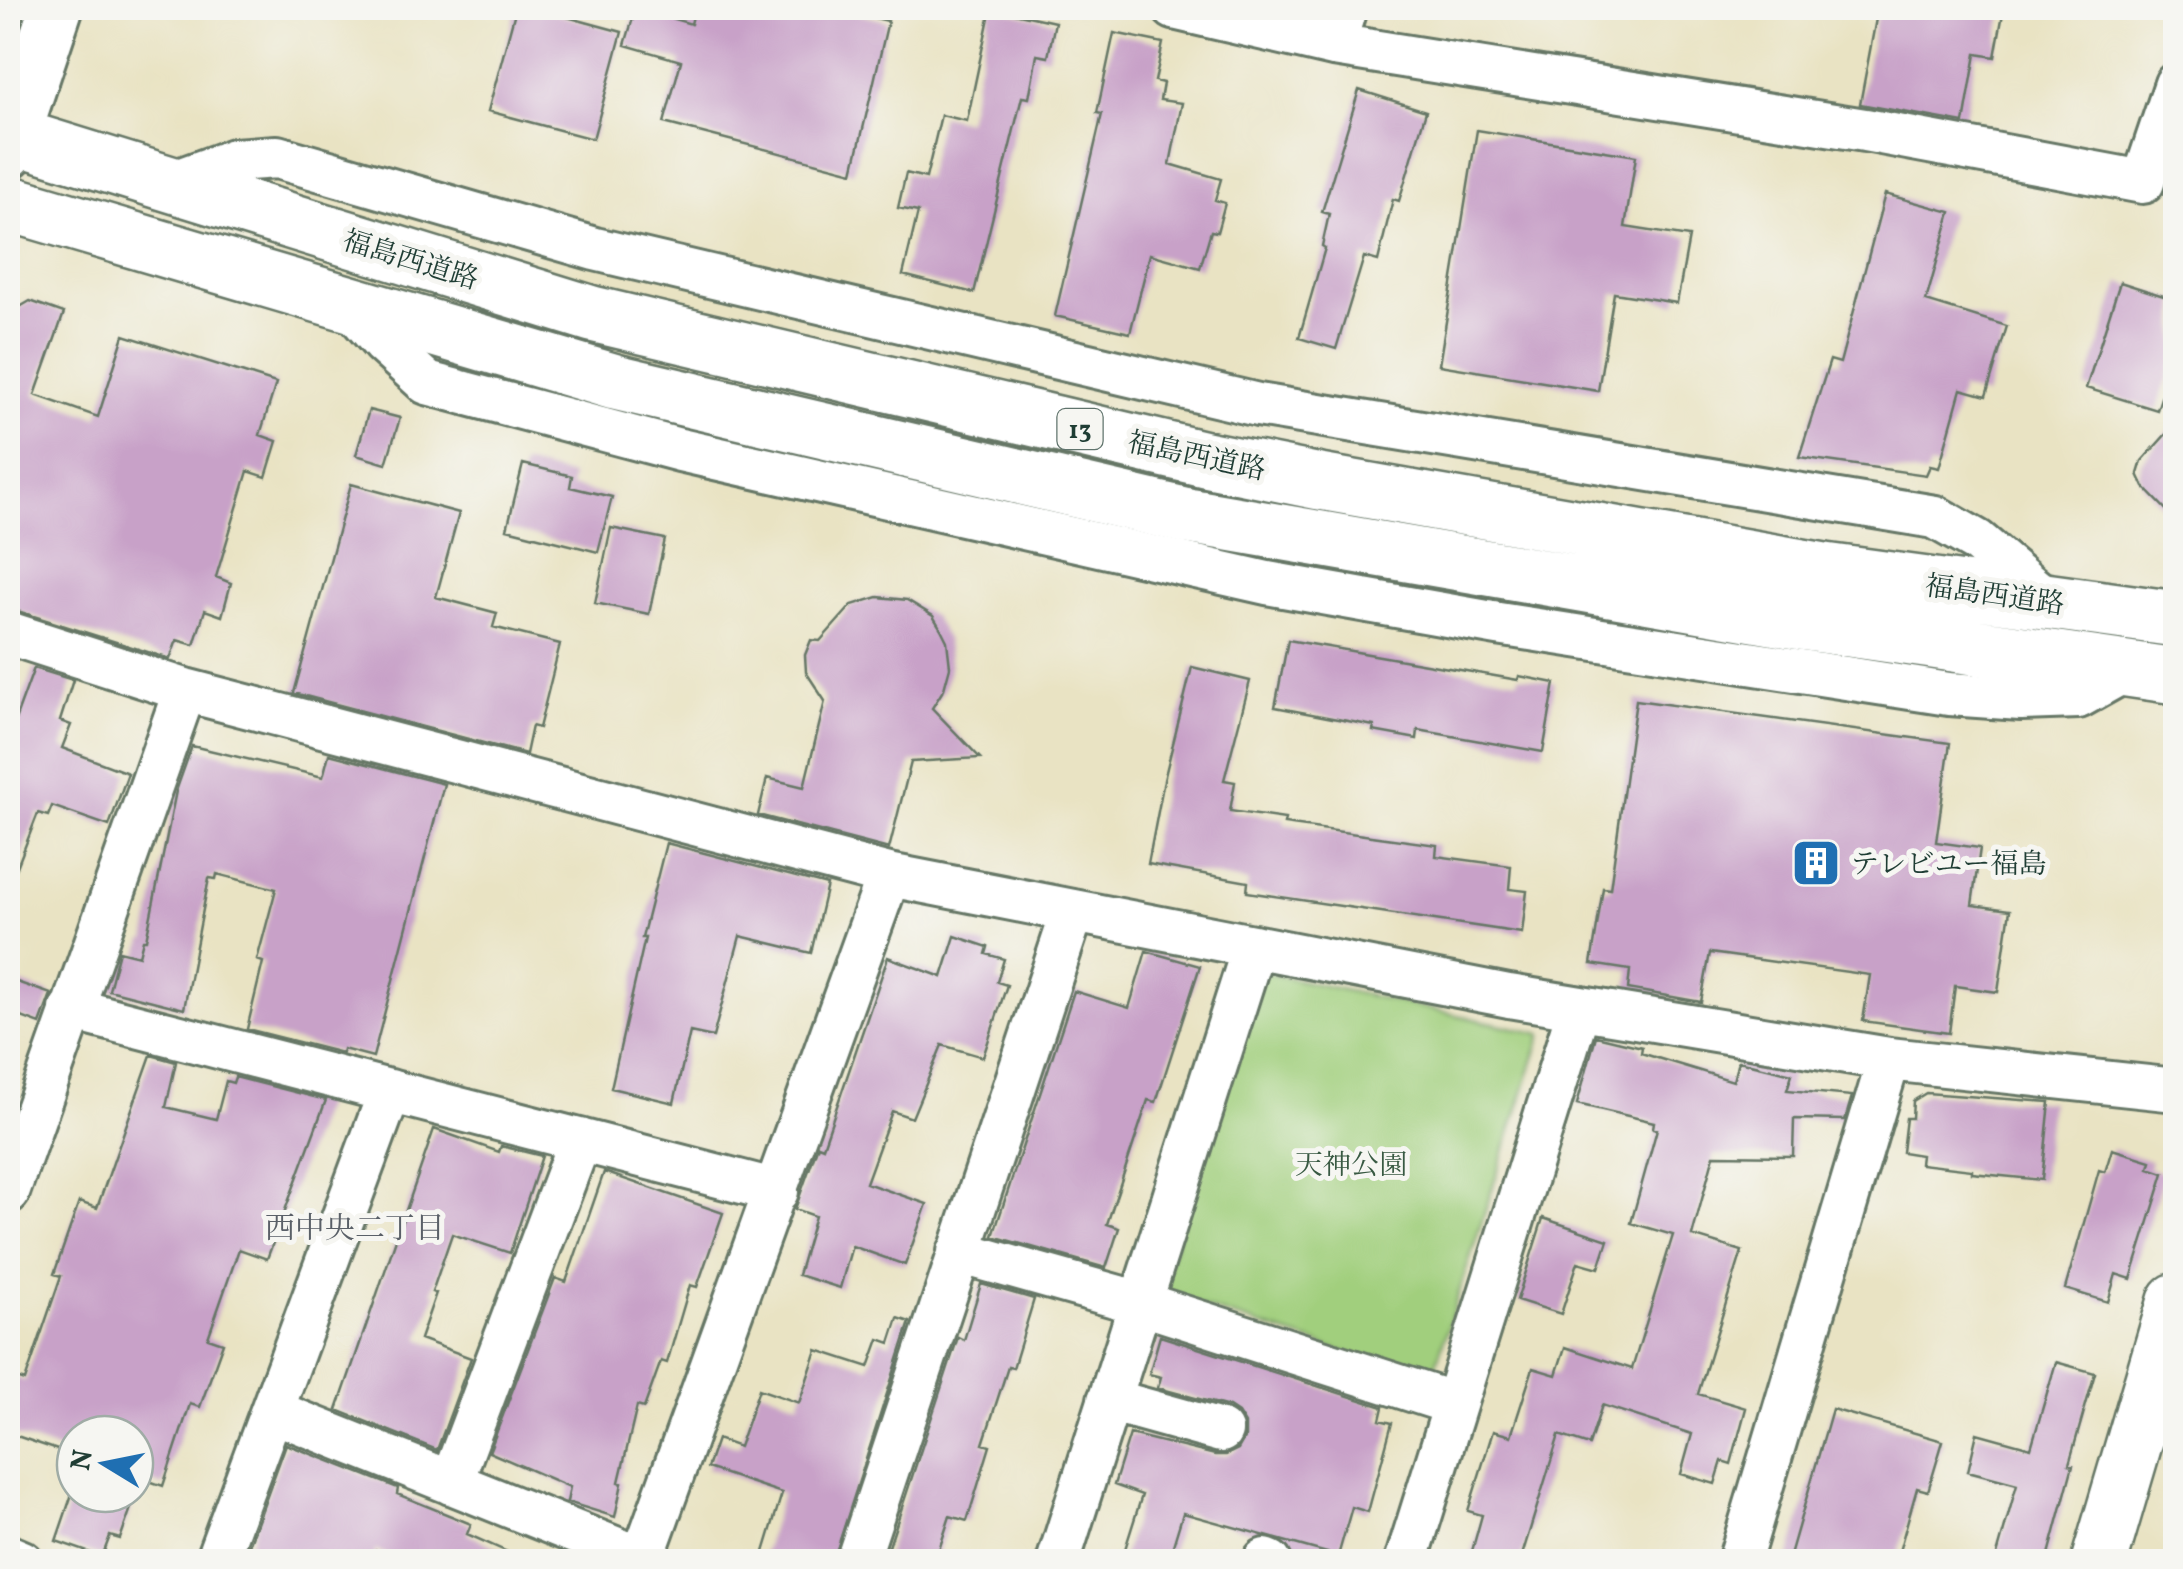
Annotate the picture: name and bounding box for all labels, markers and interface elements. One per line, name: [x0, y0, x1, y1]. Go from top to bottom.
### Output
street label: 福島西道路: [338, 222, 483, 301]
road number: 13: [1058, 409, 1102, 449]
street label: 福島西道路: [1124, 424, 1269, 491]
street label: 福島西道路: [1923, 567, 2067, 626]
building icon: テレビユー福島: [1790, 837, 1842, 889]
place label: テレビユー福島: [1851, 846, 2046, 885]
park label: 天神公園: [1295, 1147, 1407, 1186]
district label: 西中央二丁目: [265, 1209, 445, 1251]
north arrow: [55, 1414, 155, 1514]
text: N: [62, 1447, 104, 1473]

